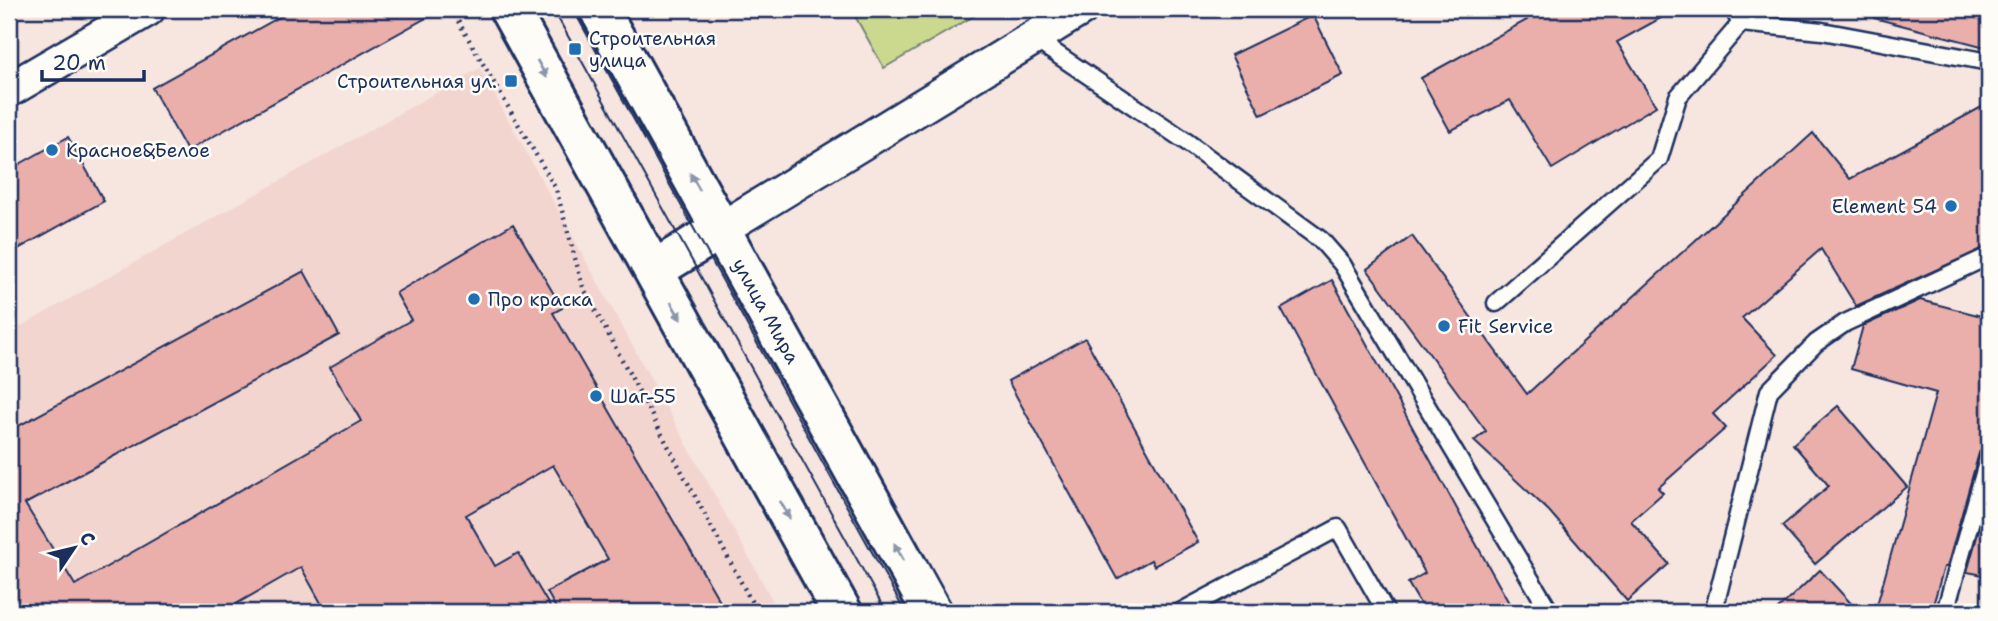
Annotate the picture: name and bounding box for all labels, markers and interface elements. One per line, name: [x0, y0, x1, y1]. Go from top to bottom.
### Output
place label: Строительная улица: [589, 26, 716, 73]
scale bar: [42, 38, 144, 82]
marker: Строительная улица: [567, 41, 583, 57]
text: 20 m: [52, 49, 106, 77]
one-way arrow: [536, 59, 548, 79]
place label: Строительная ул.: [337, 69, 497, 94]
marker: Строительная ул.: [503, 73, 519, 89]
place label: Красное&Белое: [66, 138, 210, 163]
marker: Красное&Белое: [44, 142, 60, 158]
one-way arrow: [689, 172, 701, 191]
place label: Element 54: [1832, 194, 1937, 219]
marker: Element 54: [1943, 198, 1959, 214]
street label: улица Мира: [727, 254, 805, 368]
place label: Про краска: [488, 287, 593, 312]
marker: Про краска: [466, 291, 482, 307]
one-way arrow: [670, 301, 682, 320]
place label: Fit Service: [1458, 314, 1553, 339]
marker: Fit Service: [1436, 318, 1452, 334]
place label: Шаг-55: [610, 384, 676, 409]
marker: Шаг-55: [588, 388, 604, 404]
one-way arrow: [780, 500, 791, 520]
north arrow: [38, 512, 108, 582]
text: С: [74, 527, 101, 550]
one-way arrow: [893, 543, 905, 562]

